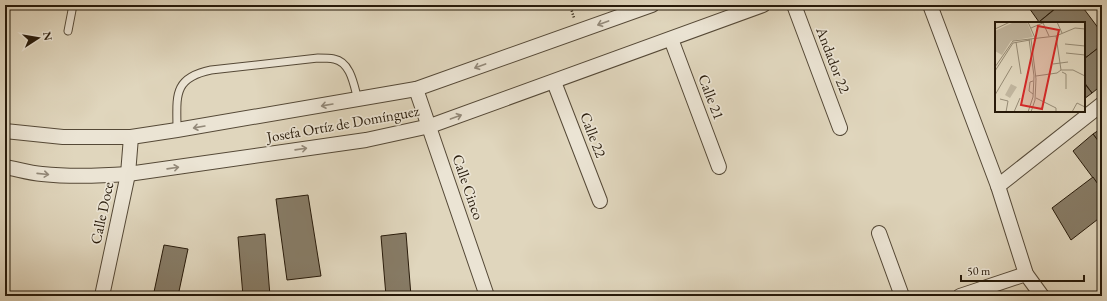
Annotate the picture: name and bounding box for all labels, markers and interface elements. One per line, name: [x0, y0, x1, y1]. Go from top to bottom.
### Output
north arrow: [18, 18, 58, 58]
one-way arrow: [597, 19, 609, 27]
inset map: [995, 22, 1085, 112]
street label: Andador 22: [812, 23, 855, 96]
text: N: [40, 30, 56, 42]
one-way arrow: [475, 63, 487, 71]
street label: Calle 21: [694, 71, 729, 122]
street label: Josefa Ortíz de Domínguez: [263, 101, 421, 147]
one-way arrow: [321, 101, 334, 109]
street label: Calle 22: [576, 109, 611, 161]
one-way arrow: [449, 113, 462, 120]
one-way arrow: [193, 123, 206, 131]
one-way arrow: [294, 145, 307, 153]
street label: Calle Cinco: [448, 152, 489, 222]
one-way arrow: [166, 164, 179, 172]
one-way arrow: [36, 170, 49, 178]
street label: Calle Doce: [86, 180, 117, 246]
scale bar: [961, 257, 1084, 283]
text: 50 m: [967, 263, 991, 279]

